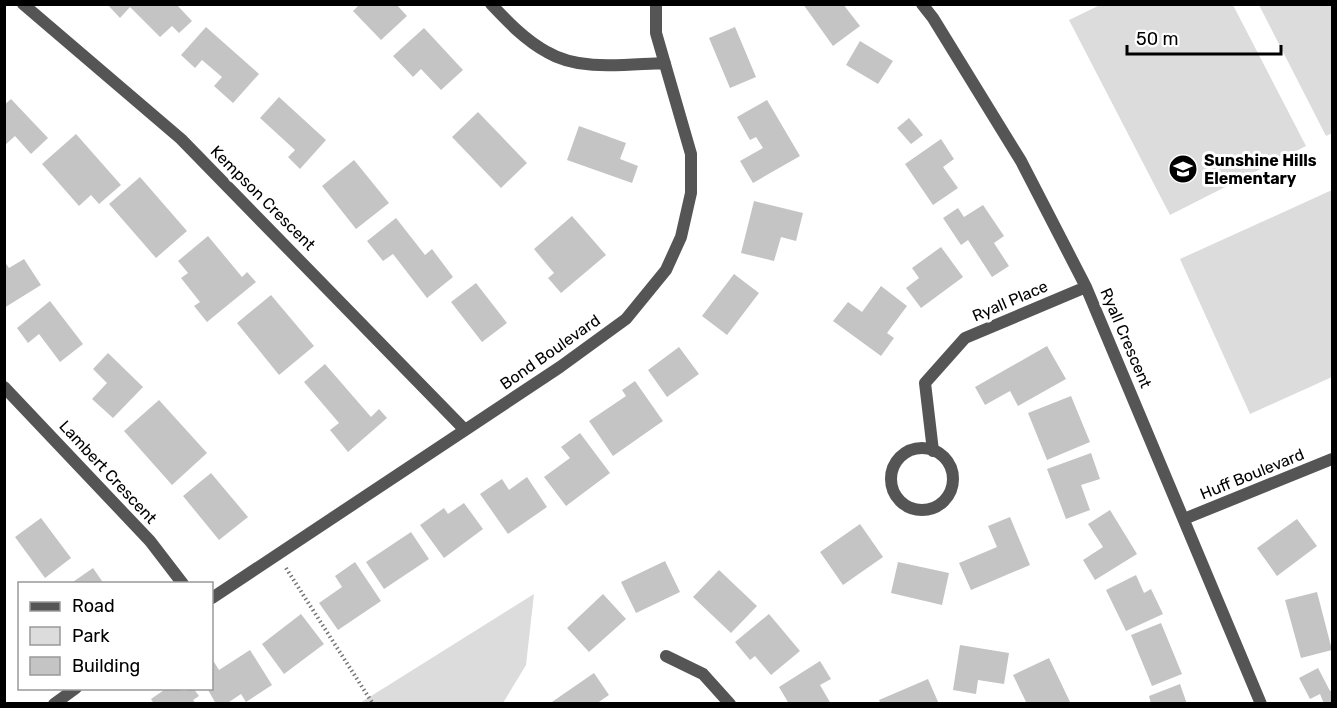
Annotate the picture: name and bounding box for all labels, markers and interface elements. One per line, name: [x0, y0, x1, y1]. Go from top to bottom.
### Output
scale bar: [1127, 18, 1282, 56]
text: 50 m: [1136, 28, 1179, 50]
street label: Kempson Crescent: [207, 142, 319, 254]
place label: Sunshine Hills Elementary: [1204, 151, 1317, 188]
school or university icon: Sunshine Hills Elementary: [1167, 153, 1199, 185]
street label: Ryall Place: [969, 277, 1051, 325]
street label: Ryall Crescent: [1096, 285, 1156, 391]
street label: Bond Boulevard: [496, 310, 604, 394]
street label: Lambert Crescent: [55, 416, 161, 528]
street label: Huff Boulevard: [1197, 444, 1307, 504]
legend: [18, 582, 213, 690]
text: Road: [72, 595, 115, 617]
text: Park: [72, 625, 110, 647]
text: Building: [72, 655, 140, 677]

